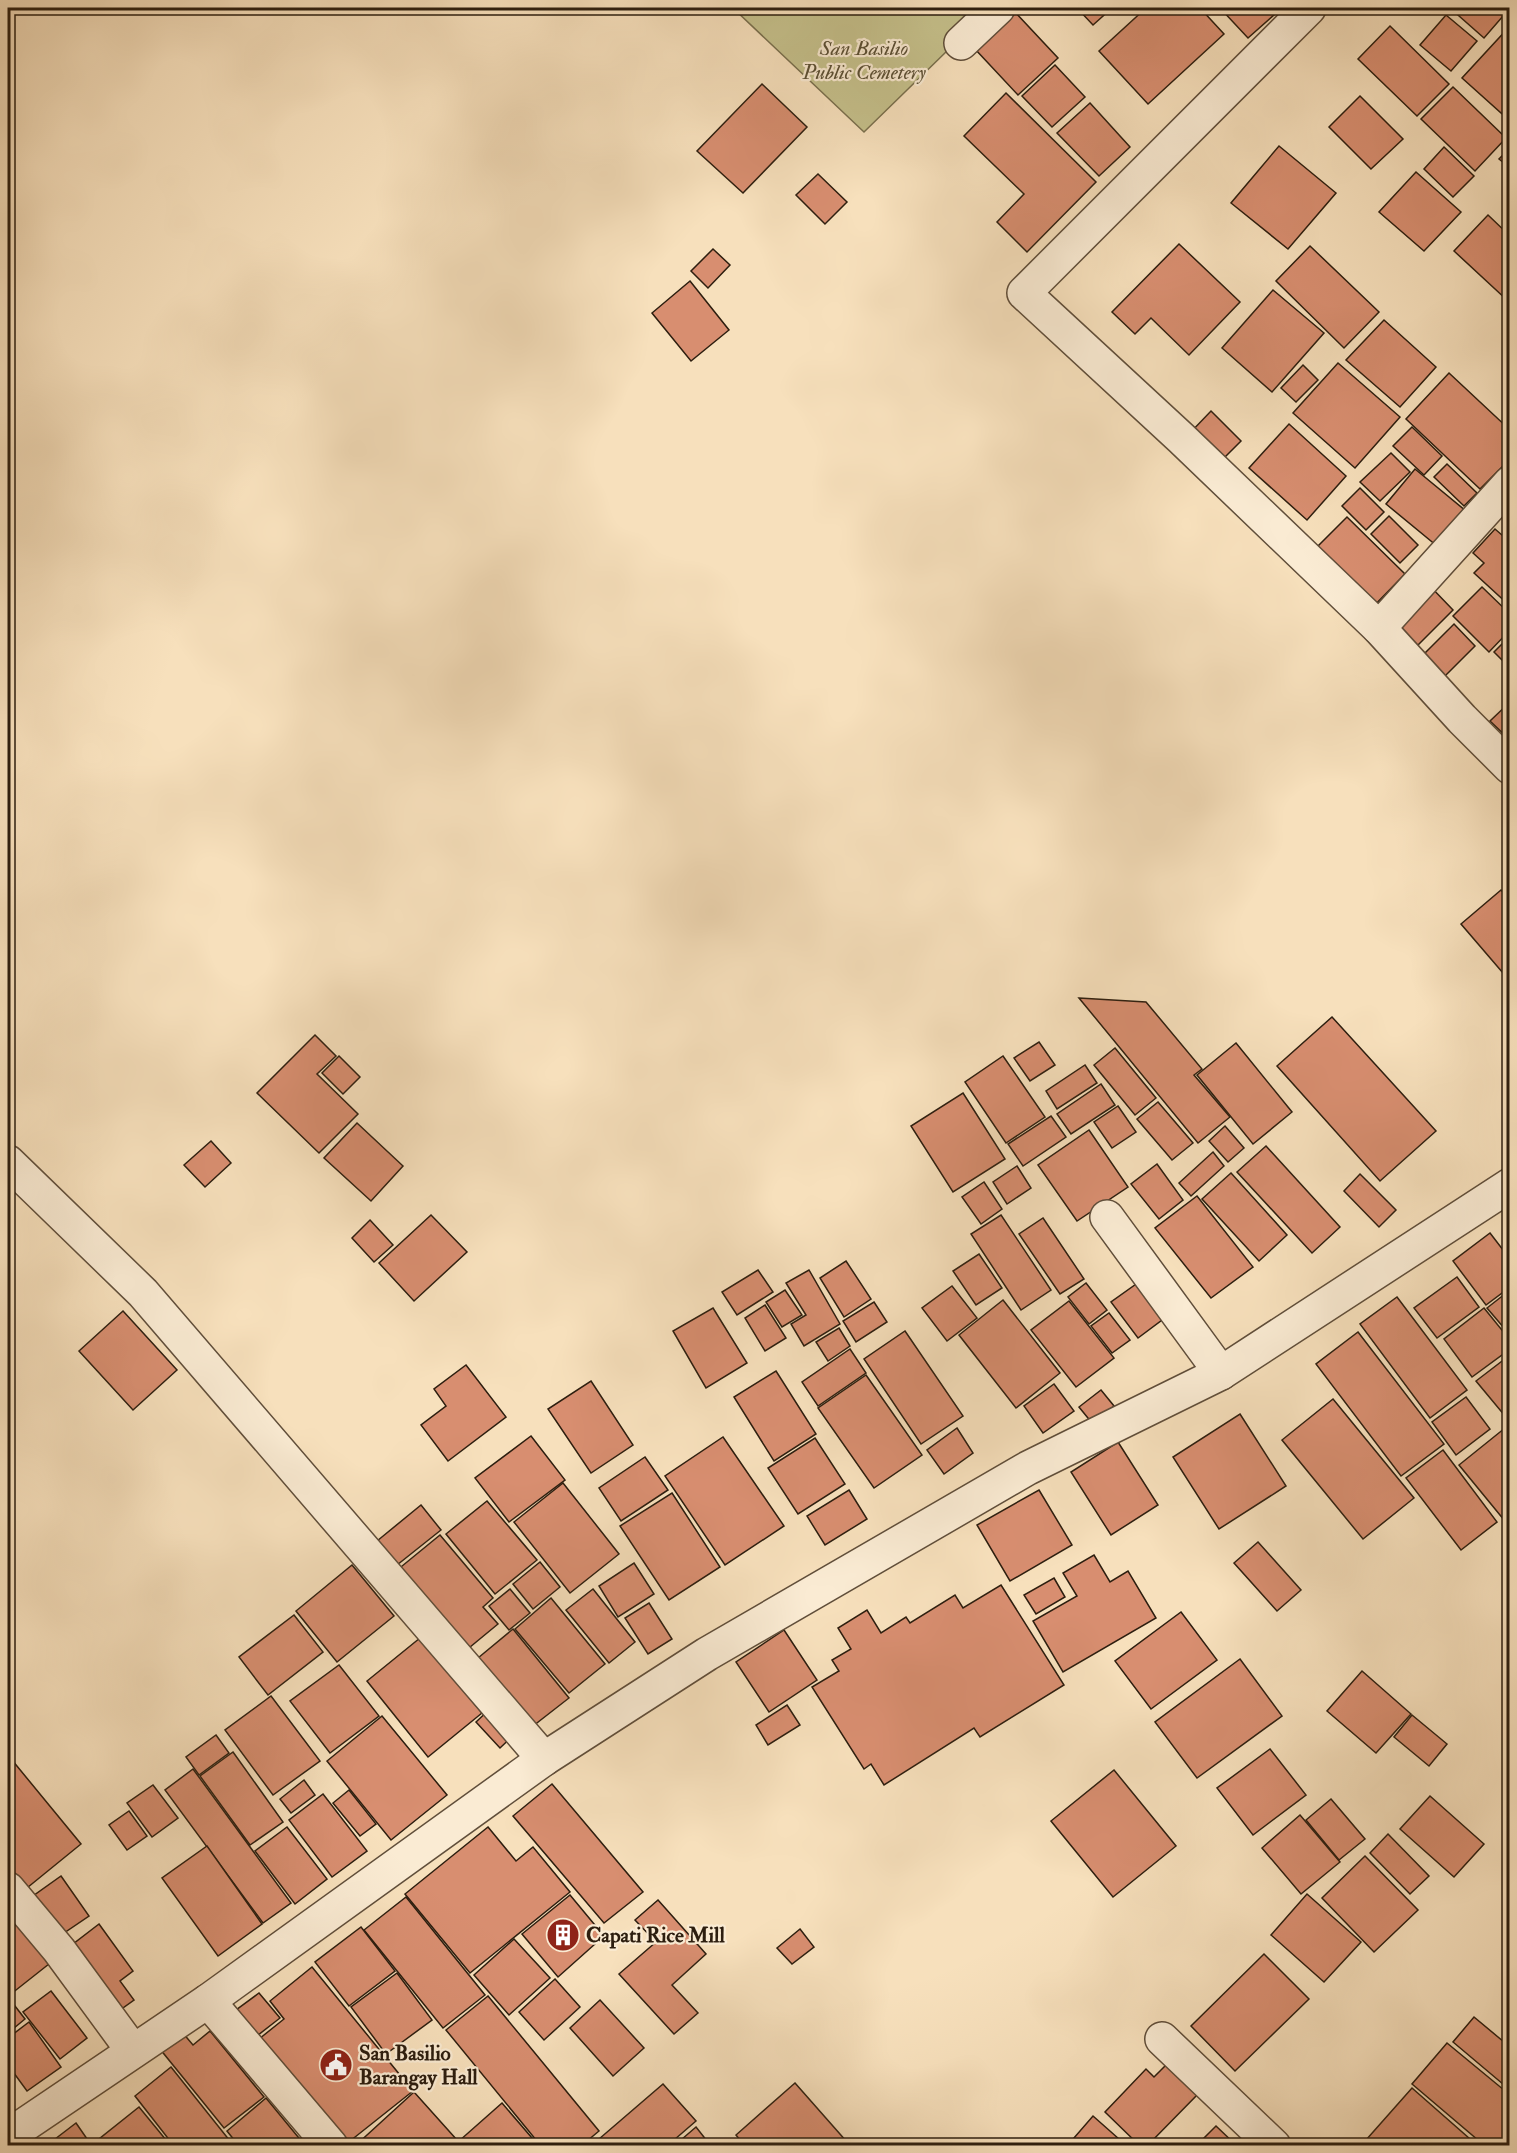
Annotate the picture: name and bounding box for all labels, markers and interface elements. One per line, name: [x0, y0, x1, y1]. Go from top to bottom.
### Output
park label: San Basilio Public Cemetery: [801, 35, 927, 86]
building icon: Capati Rice Mill: [545, 1917, 581, 1953]
place label: Capati Rice Mill: [586, 1922, 725, 1949]
place label: San Basilio Barangay Hall: [359, 2040, 478, 2091]
public building icon: San Basilio Barangay Hall: [318, 2047, 354, 2083]

